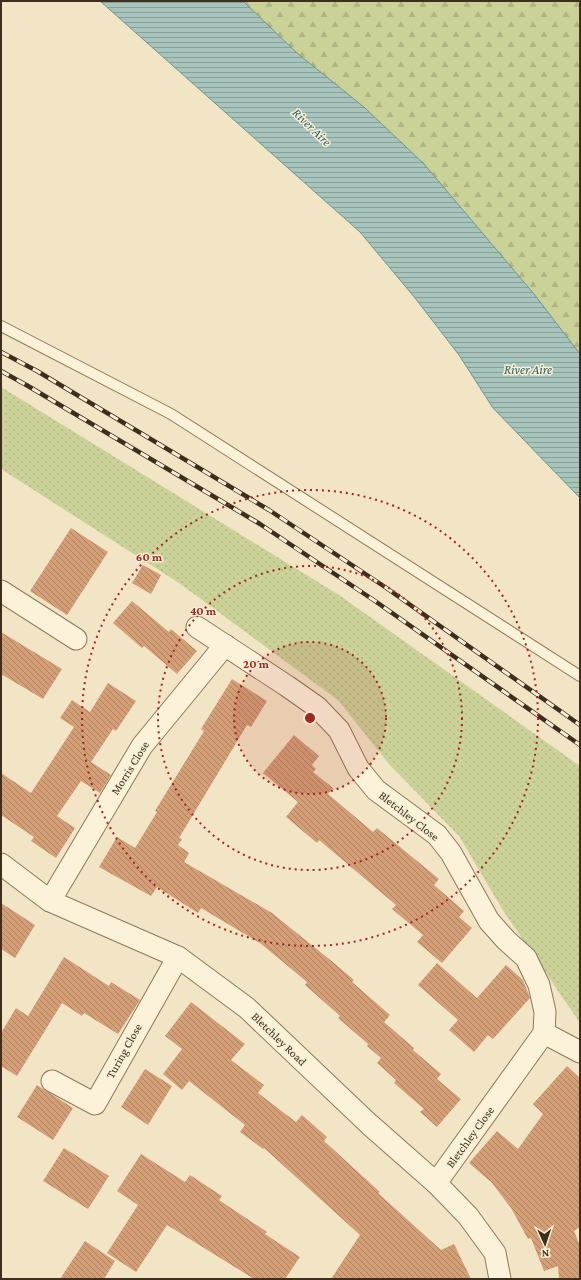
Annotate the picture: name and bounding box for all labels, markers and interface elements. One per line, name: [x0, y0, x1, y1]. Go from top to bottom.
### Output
water label: River Aire: [290, 105, 335, 149]
water label: River Aire: [504, 362, 552, 377]
text: 60 m: [136, 550, 163, 564]
text: 40 m: [190, 604, 217, 618]
text: 20 m: [243, 657, 270, 671]
centre of rings: [303, 711, 317, 725]
street label: Morris Close: [108, 739, 152, 797]
street label: Bletchley Close: [376, 788, 442, 844]
street label: Bletchley Road: [249, 1009, 310, 1069]
street label: Turing Close: [103, 1021, 145, 1081]
street label: Bletchley Close: [443, 1104, 497, 1170]
north arrow: [525, 1224, 565, 1264]
text: N: [541, 1248, 550, 1260]

